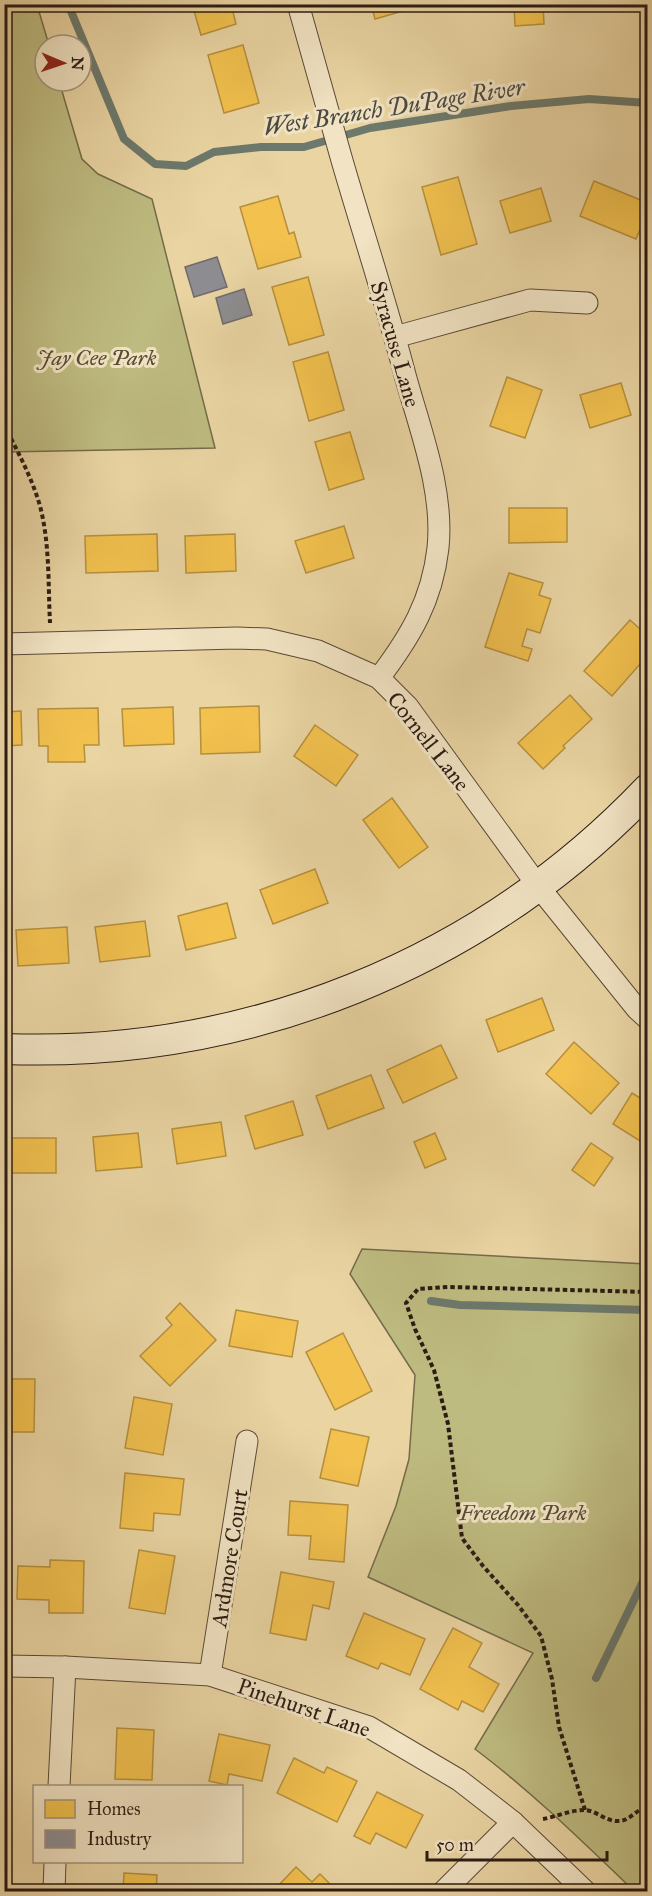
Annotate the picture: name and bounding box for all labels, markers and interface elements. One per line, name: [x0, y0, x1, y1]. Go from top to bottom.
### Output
north arrow: [33, 33, 93, 93]
text: N: [68, 56, 87, 71]
water label: West Branch DuPage River: [261, 71, 529, 143]
street label: Syracuse Lane: [365, 278, 426, 410]
park label: Jay Cee Park: [35, 344, 157, 371]
street label: Cornell Lane: [381, 686, 476, 796]
street label: Ardmore Court: [205, 1487, 254, 1630]
park label: Freedom Park: [458, 1499, 587, 1526]
street label: Pinehurst Lane: [234, 1672, 374, 1743]
legend: [33, 1785, 243, 1863]
text: Homes: [87, 1798, 141, 1820]
scale bar: [427, 1824, 607, 1862]
text: Industry: [87, 1828, 152, 1850]
text: 50 m: [436, 1834, 474, 1856]

